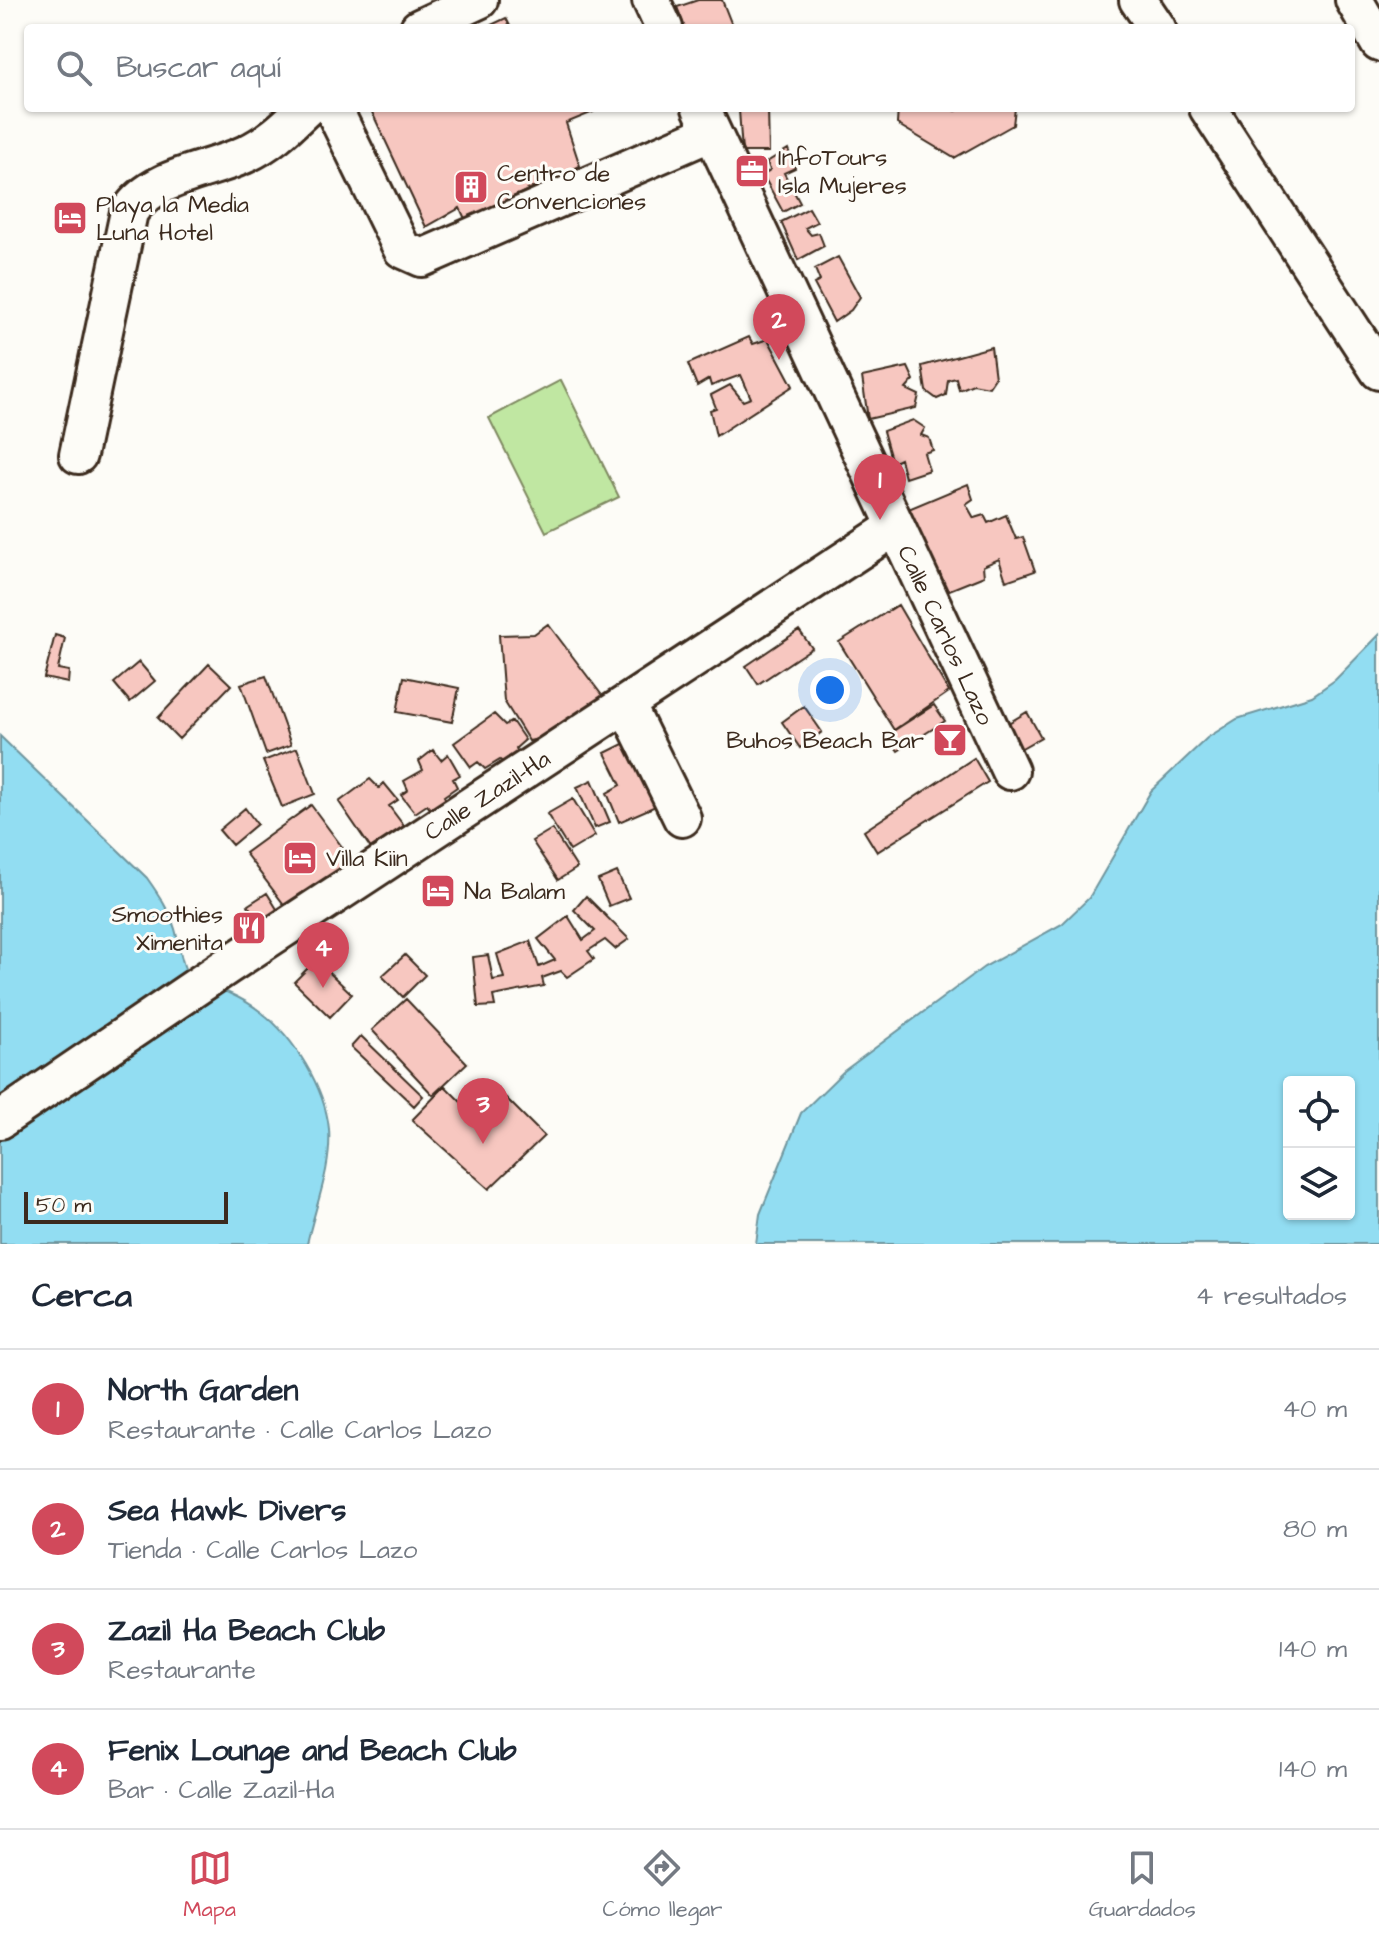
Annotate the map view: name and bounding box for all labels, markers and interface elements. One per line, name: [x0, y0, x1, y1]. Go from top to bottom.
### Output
search box: [24, 24, 1355, 112]
icon: search: [52, 46, 96, 90]
text: Buscar aquí: [116, 47, 281, 89]
place label: InfoTours Isla Mujeres: [778, 141, 907, 203]
office icon: InfoTours Isla Mujeres: [733, 152, 771, 190]
place label: Centro de Convenciones: [497, 157, 646, 219]
building icon: Centro de Convenciones: [452, 168, 490, 206]
place label: Playa la Media Luna Hotel: [96, 188, 249, 250]
hotel icon: Playa la Media Luna Hotel: [51, 199, 89, 237]
pin: 2: [753, 294, 805, 360]
pin: 1: [854, 454, 906, 520]
street label: Calle Carlos Lazo: [888, 540, 1002, 731]
your location: [810, 670, 850, 710]
bar icon: Buhos Beach Bar: [931, 721, 969, 759]
place label: Buhos Beach Bar: [726, 724, 924, 758]
street label: Calle Zazil-Ha: [418, 742, 557, 849]
hotel icon: Villa Kiin: [281, 839, 319, 877]
place label: Villa Kiin: [326, 842, 408, 876]
hotel icon: Na Balam: [419, 872, 457, 910]
place label: Na Balam: [464, 875, 565, 909]
place label: Smoothies Ximenita: [112, 898, 223, 960]
restaurant icon: Smoothies Ximenita: [230, 909, 268, 947]
pin: 4: [297, 922, 349, 988]
map controls: [1283, 1076, 1355, 1220]
button: locate: [1283, 1076, 1355, 1148]
pin: 3: [457, 1078, 509, 1144]
button: layers: [1283, 1148, 1355, 1220]
scale bar: [24, 1188, 228, 1224]
text: 50 m: [36, 1190, 91, 1221]
text: Cerca: [32, 1272, 132, 1320]
text: 4 resultados: [1195, 1278, 1347, 1314]
text: North Garden: [108, 1370, 298, 1412]
text: 1: [56, 1391, 60, 1427]
text: 40 m: [1282, 1391, 1347, 1427]
text: Restaurante · Calle Carlos Lazo: [108, 1412, 491, 1448]
text: Sea Hawk Divers: [108, 1490, 346, 1532]
text: 2: [51, 1511, 65, 1547]
text: 80 m: [1283, 1511, 1347, 1547]
text: Tienda · Calle Carlos Lazo: [108, 1532, 417, 1568]
text: Zazil Ha Beach Club: [108, 1610, 385, 1652]
text: 3: [51, 1631, 65, 1667]
text: 140 m: [1279, 1631, 1347, 1667]
text: Restaurante: [108, 1652, 256, 1688]
text: Fenix Lounge and Beach Club: [108, 1730, 517, 1772]
text: 4: [49, 1751, 67, 1787]
text: 140 m: [1279, 1751, 1347, 1787]
text: Bar · Calle Zazil-Ha: [108, 1772, 334, 1808]
tab: Mapa: [183, 1846, 236, 1925]
tab: Cómo llegar: [603, 1846, 722, 1925]
tab: Guardados: [1089, 1846, 1196, 1925]

